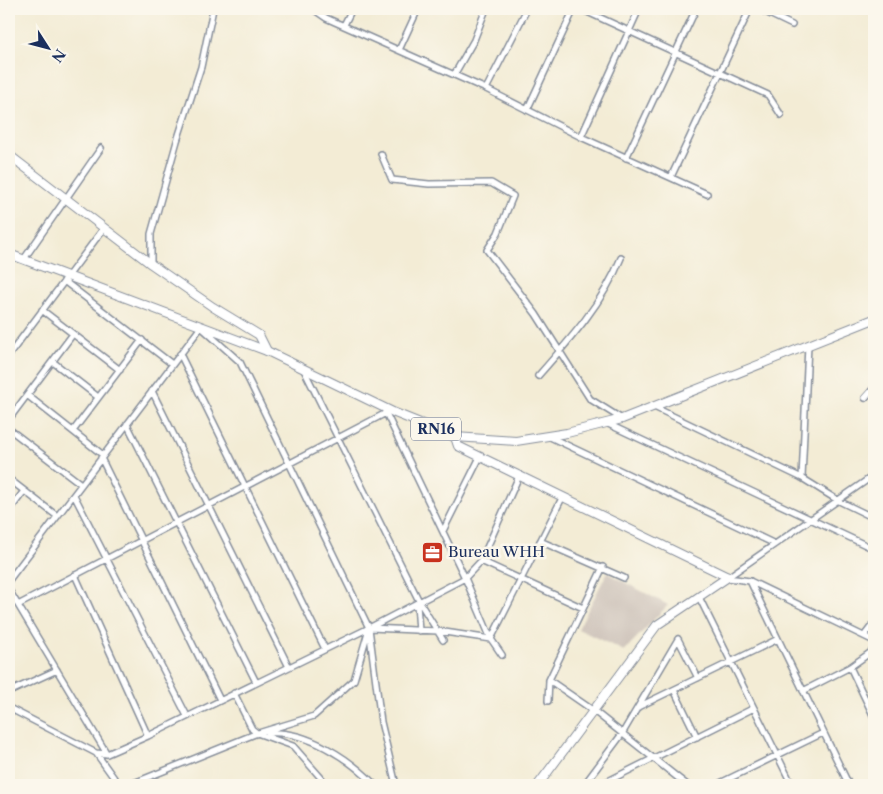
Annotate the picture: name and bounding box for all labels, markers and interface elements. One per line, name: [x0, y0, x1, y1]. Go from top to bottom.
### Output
north arrow: [22, 22, 72, 72]
text: N: [48, 45, 69, 66]
road number: RN16: [411, 418, 461, 440]
office icon: Bureau WHH: [420, 540, 444, 564]
place label: Bureau WHH: [448, 542, 545, 561]

